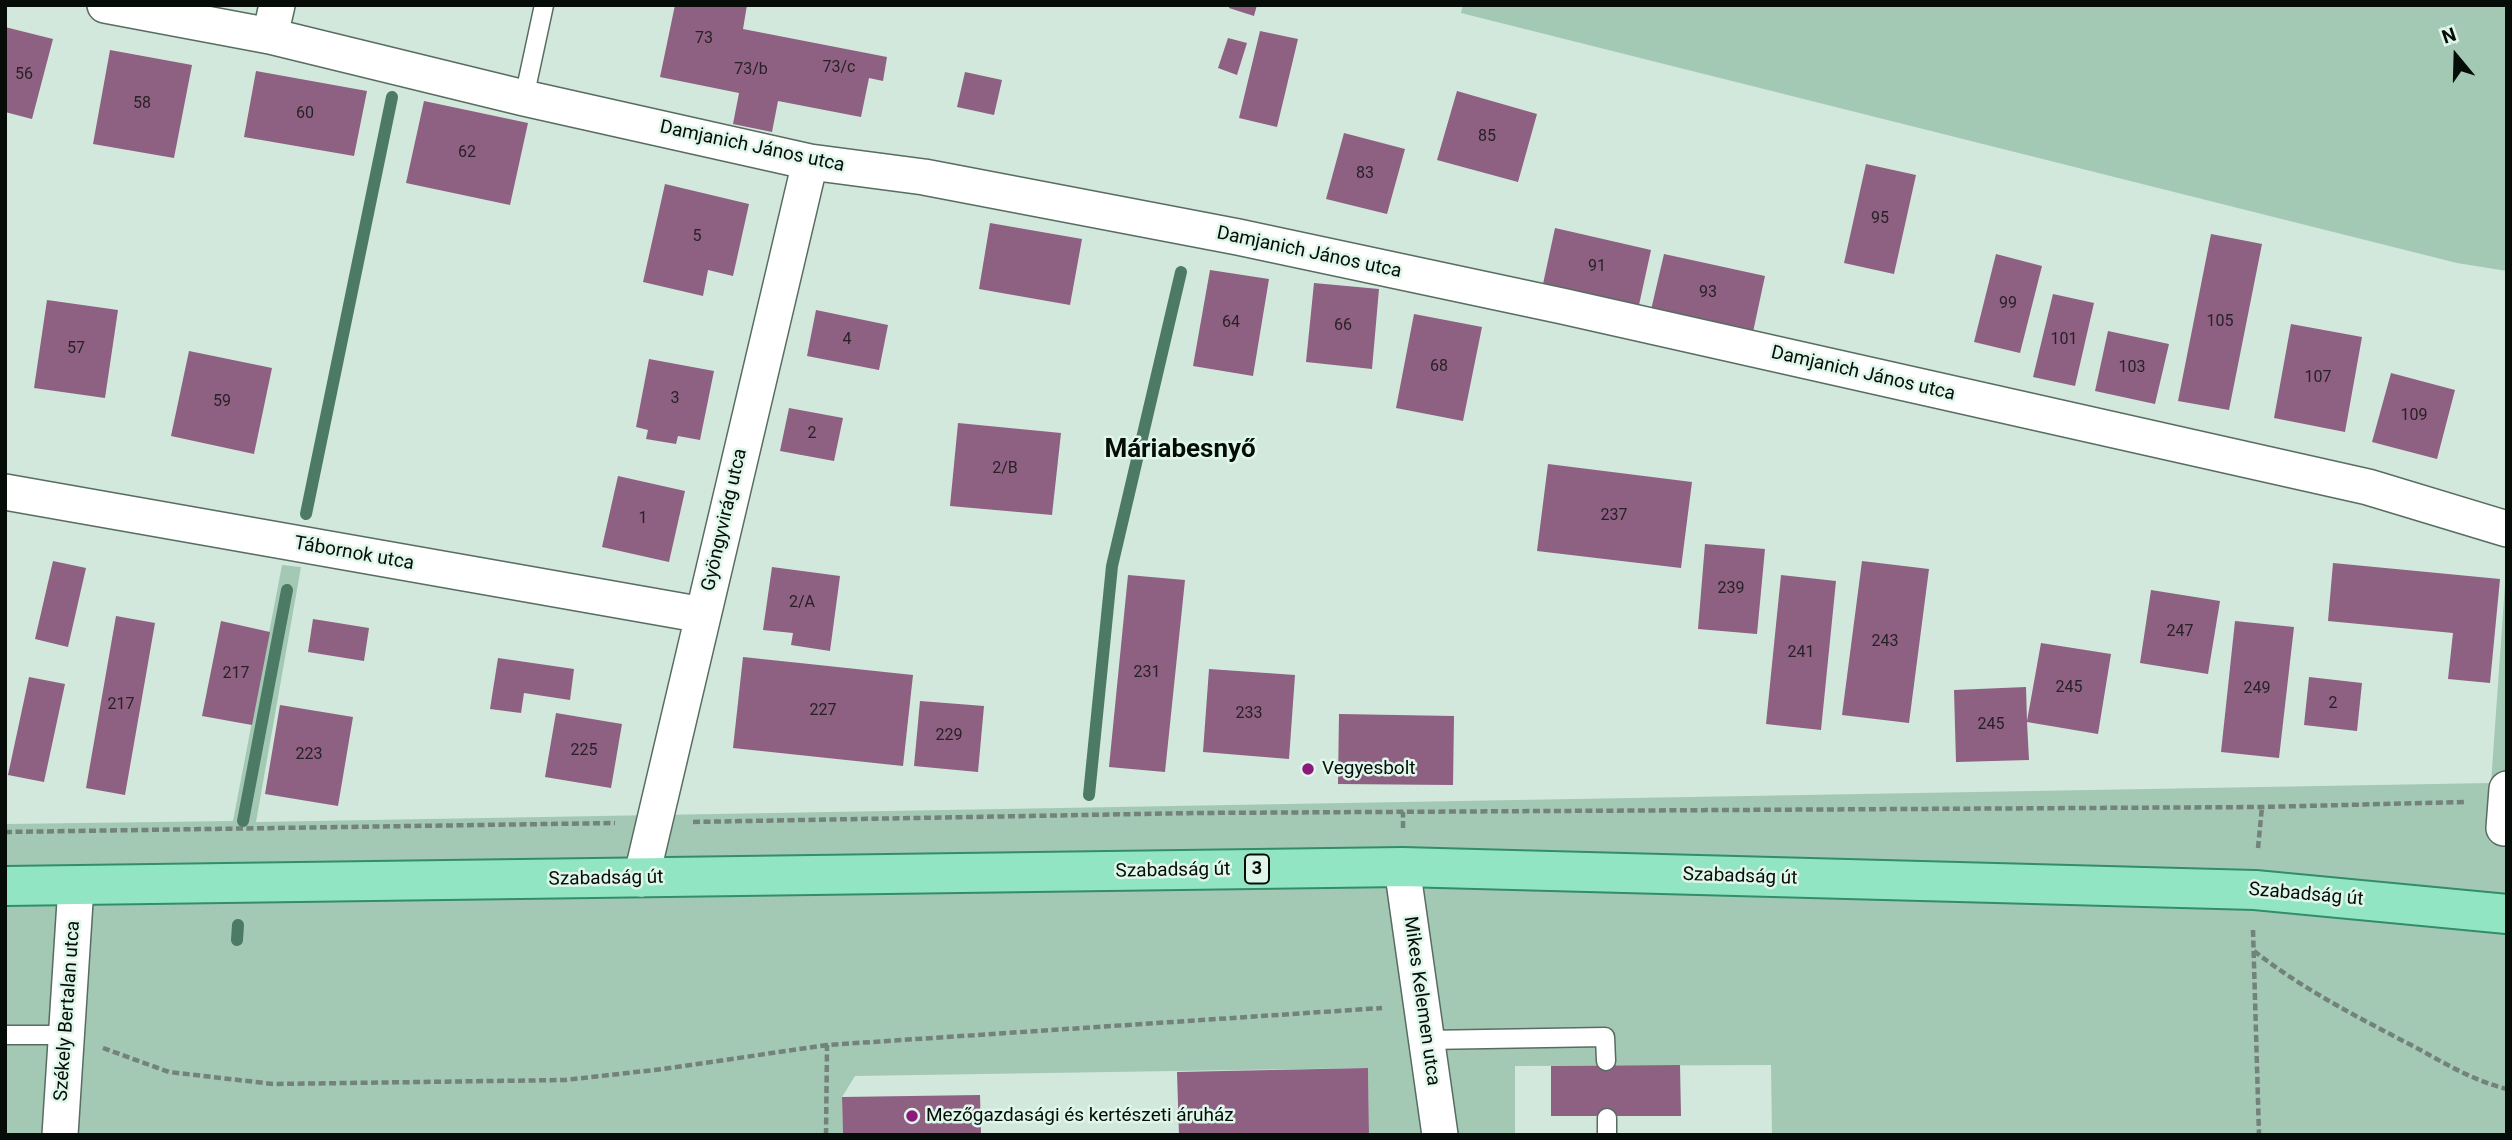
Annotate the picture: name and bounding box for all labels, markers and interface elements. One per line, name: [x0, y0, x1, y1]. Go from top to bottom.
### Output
north arrow: [2421, 21, 2491, 91]
text: N: [2439, 23, 2459, 49]
house number: 73: [695, 29, 713, 49]
house number: 73/c: [823, 58, 855, 78]
house number: 73/b: [734, 60, 768, 80]
house number: 56: [15, 65, 33, 85]
house number: 58: [133, 94, 151, 114]
house number: 60: [296, 104, 314, 124]
street label: Damjanich János utca: [658, 116, 846, 178]
house number: 85: [1478, 127, 1496, 147]
house number: 62: [458, 143, 476, 163]
house number: 83: [1356, 164, 1374, 184]
house number: 95: [1871, 209, 1889, 229]
street label: Damjanich János utca: [1215, 222, 1403, 284]
house number: 5: [693, 227, 701, 247]
house number: 91: [1588, 257, 1606, 277]
house number: 93: [1699, 283, 1717, 303]
house number: 99: [1999, 294, 2017, 314]
house number: 105: [2207, 312, 2233, 332]
house number: 64: [1222, 313, 1240, 333]
house number: 66: [1334, 316, 1352, 336]
house number: 4: [843, 330, 851, 350]
house number: 101: [2051, 330, 2077, 350]
house number: 57: [67, 339, 85, 359]
street label: Damjanich János utca: [1769, 342, 1957, 406]
house number: 68: [1430, 357, 1448, 377]
house number: 103: [2119, 358, 2145, 378]
house number: 107: [2305, 368, 2331, 388]
house number: 3: [671, 389, 679, 409]
house number: 59: [213, 392, 231, 412]
house number: 109: [2401, 406, 2427, 426]
house number: 2: [808, 424, 816, 444]
district label: Máriabesnyő: [1104, 434, 1256, 466]
street label: Gyöngyvirág utca: [698, 447, 752, 593]
house number: 2/B: [992, 459, 1018, 479]
house number: 237: [1601, 506, 1627, 526]
house number: 1: [639, 509, 647, 529]
street label: Tábornok utca: [292, 532, 416, 576]
house number: 239: [1718, 579, 1744, 599]
house number: 2/A: [789, 593, 815, 613]
house number: 247: [2167, 622, 2193, 642]
house number: 243: [1872, 632, 1898, 652]
house number: 241: [1788, 643, 1814, 663]
house number: 231: [1134, 663, 1160, 683]
house number: 217: [223, 664, 249, 684]
house number: 245: [2056, 678, 2082, 698]
house number: 249: [2244, 679, 2270, 699]
house number: 2: [2329, 694, 2337, 714]
house number: 217: [108, 695, 134, 715]
house number: 227: [810, 701, 836, 721]
house number: 233: [1236, 704, 1262, 724]
house number: 245: [1978, 715, 2004, 735]
house number: 229: [936, 726, 962, 746]
house number: 225: [571, 741, 597, 761]
house number: 223: [296, 745, 322, 765]
place label: Vegyesbolt: [1322, 758, 1416, 780]
marker: Vegyesbolt: [1300, 761, 1316, 777]
road number: 3: [1245, 854, 1269, 884]
street label: Szabadság út: [1115, 859, 1231, 883]
street label: Szabadság út: [1682, 864, 1798, 890]
street label: Szabadság út: [548, 867, 664, 891]
street label: Szabadság út: [2248, 879, 2364, 911]
street label: Mikes Kelemen utca: [1398, 915, 1444, 1087]
street label: Székely Bertalan utca: [50, 920, 86, 1102]
place label: Mezőgazdasági és kertészeti áruház: [926, 1105, 1234, 1127]
marker: Mezőgazdasági és kertészeti áruház: [904, 1108, 920, 1124]

